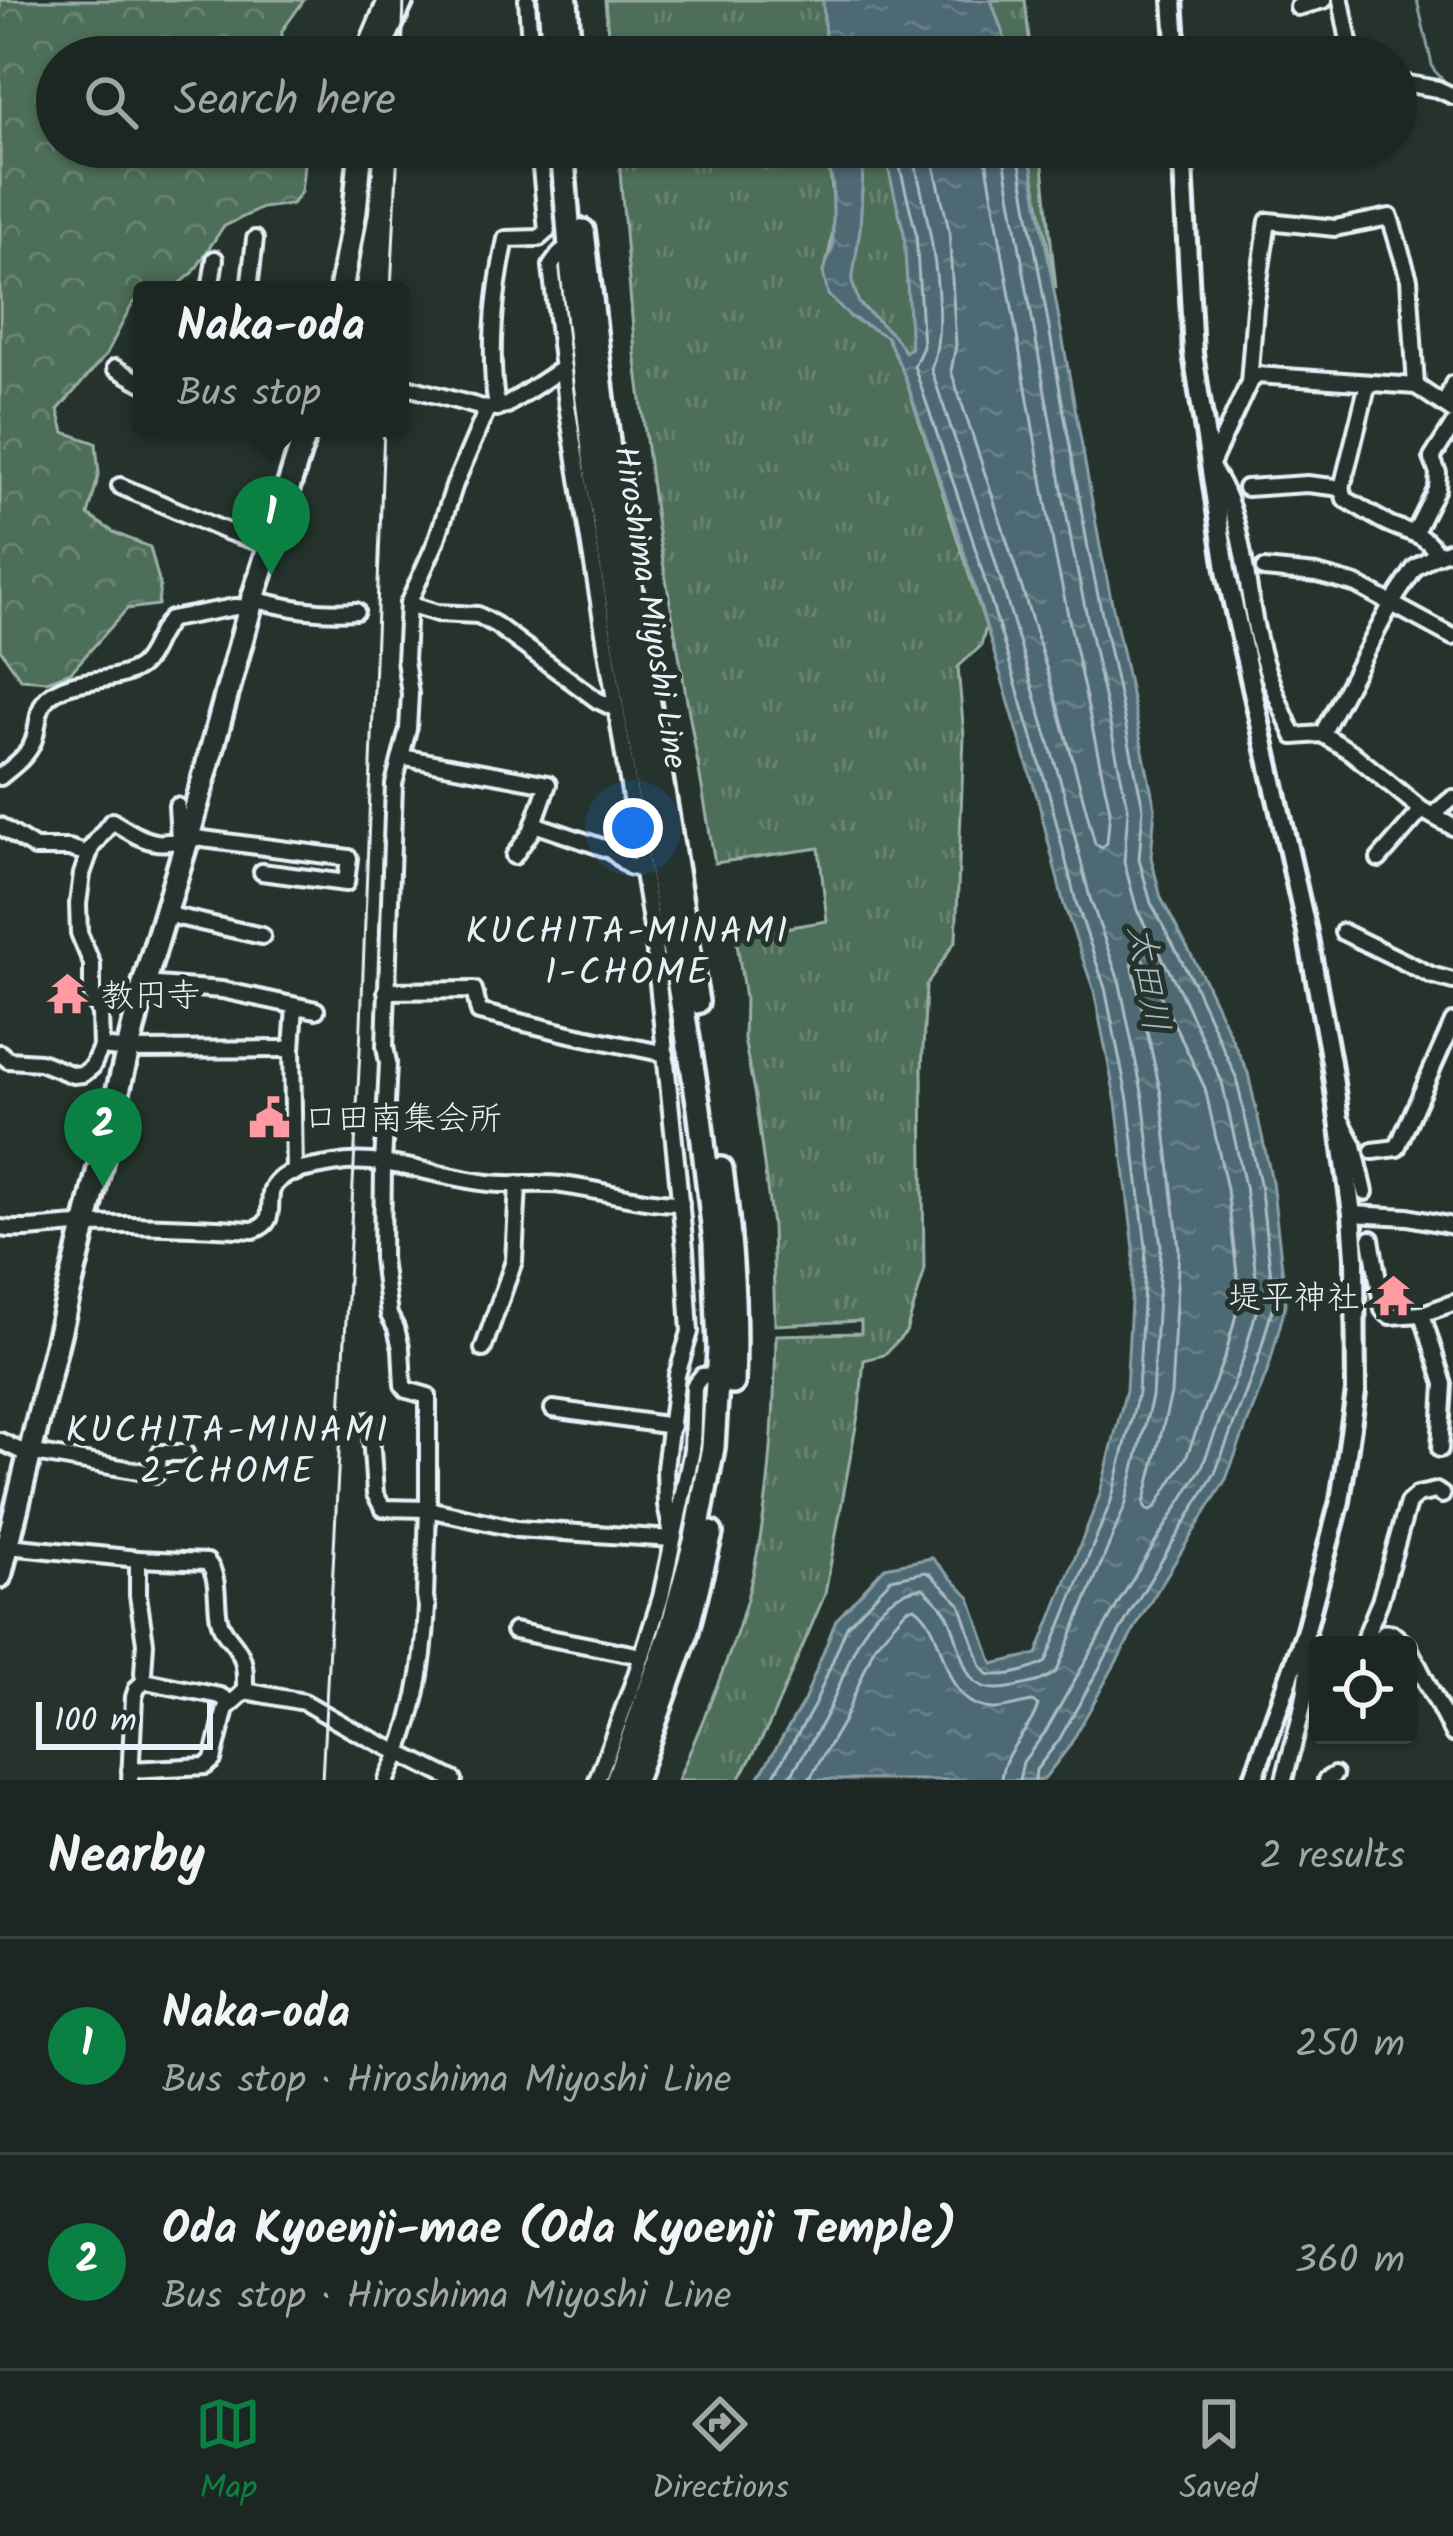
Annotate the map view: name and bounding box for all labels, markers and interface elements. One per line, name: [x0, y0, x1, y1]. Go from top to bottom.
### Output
search box: [36, 36, 1417, 168]
text: Search here: [174, 66, 396, 138]
icon: search: [78, 69, 144, 135]
popup: [133, 281, 409, 437]
text: Naka-oda: [177, 292, 365, 364]
text: Bus stop: [177, 364, 321, 426]
street label: Hiroshima Miyoshi Line: [597, 442, 700, 773]
pin: 1: [232, 476, 310, 575]
your location: [603, 798, 663, 858]
district label: KUCHITA-MINAMI 1-CHOME: [466, 905, 790, 1003]
water label: 太田川: [1110, 921, 1183, 1036]
temple icon: 教円寺: [44, 971, 90, 1017]
place label: 教円寺: [101, 971, 200, 1024]
pin: 2: [64, 1088, 142, 1187]
public building icon: 口田南集会所: [247, 1094, 293, 1140]
place label: 口田南集会所: [304, 1094, 502, 1147]
place label: 堤平神社: [1228, 1273, 1360, 1326]
temple icon: 堤平神社: [1371, 1273, 1417, 1319]
district label: KUCHITA-MINAMI 2-CHOME: [66, 1404, 390, 1502]
map controls: [1309, 1636, 1417, 1744]
button: locate: [1309, 1636, 1417, 1744]
scale bar: [36, 1696, 213, 1749]
text: 100 m: [54, 1696, 137, 1749]
text: Nearby: [48, 1818, 205, 1899]
text: 2 results: [1260, 1827, 1405, 1889]
text: Naka-oda: [162, 1979, 350, 2051]
text: 1: [81, 2015, 93, 2077]
text: 250 m: [1295, 2015, 1405, 2077]
text: Bus stop · Hiroshima Miyoshi Line: [162, 2051, 732, 2113]
text: Oda Kyoenji-mae (Oda Kyoenji Temple): [162, 2195, 956, 2267]
text: 2: [76, 2231, 98, 2293]
text: 360 m: [1295, 2231, 1405, 2293]
text: Bus stop · Hiroshima Miyoshi Line: [162, 2267, 732, 2329]
tab: Map: [195, 2391, 261, 2516]
tab: Directions: [652, 2391, 789, 2516]
tab: Saved: [1179, 2391, 1258, 2516]

